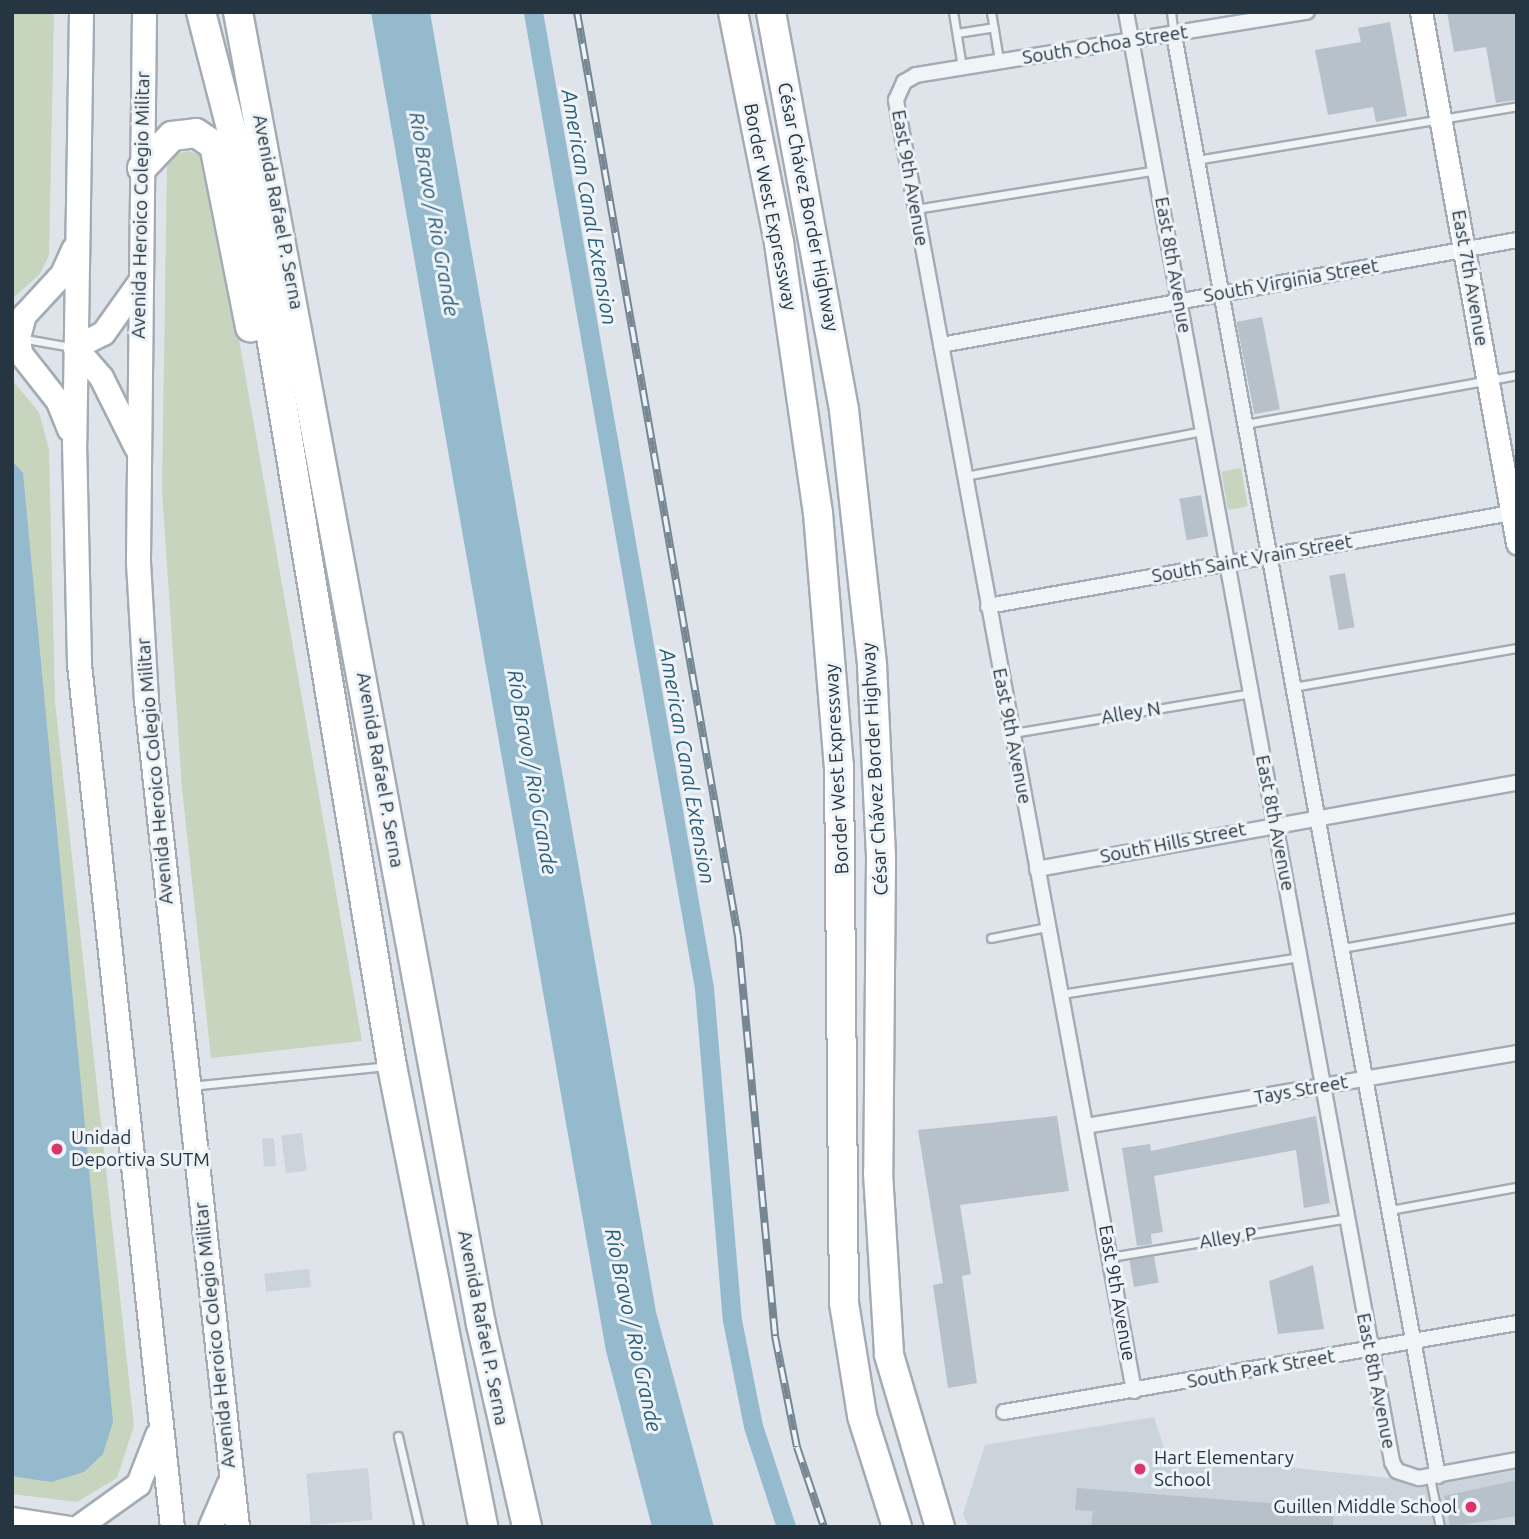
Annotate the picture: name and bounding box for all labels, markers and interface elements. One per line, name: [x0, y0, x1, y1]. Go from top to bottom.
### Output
street label: South Ochoa Street: [1021, 21, 1189, 69]
street label: Avenida Heroico Colegio Militar: [127, 71, 155, 339]
street label: César Chávez Border Highway: [773, 80, 843, 334]
water label: American Canal Extension: [557, 87, 623, 327]
street label: Border West Expressway: [739, 101, 801, 313]
street label: East 9th Avenue: [887, 108, 933, 248]
water label: Río Bravo / Rio Grande: [405, 110, 465, 318]
street label: Avenida Rafael P. Serna: [248, 113, 308, 311]
street label: East 8th Avenue: [1150, 195, 1196, 335]
street label: East 7th Avenue: [1447, 208, 1493, 348]
street label: South Virginia Street: [1202, 254, 1380, 308]
street label: South Saint Vrain Street: [1150, 530, 1354, 588]
street label: Avenida Heroico Colegio Militar: [132, 637, 178, 905]
street label: César Chávez Border Highway: [857, 642, 893, 896]
water label: American Canal Extension: [655, 646, 721, 886]
street label: Border West Expressway: [820, 663, 854, 875]
street label: East 9th Avenue: [988, 666, 1036, 806]
water label: Río Bravo / Rio Grande: [503, 668, 563, 876]
street label: Avenida Rafael P. Serna: [352, 671, 408, 869]
street label: Alley N: [1100, 697, 1162, 729]
street label: East 8th Avenue: [1251, 753, 1299, 893]
street label: South Hills Street: [1098, 818, 1248, 868]
street label: Tays Street: [1253, 1071, 1349, 1109]
place label: Unidad Deportiva SUTM: [71, 1127, 210, 1171]
marker: Unidad Deportiva SUTM: [49, 1141, 65, 1157]
street label: Avenida Heroico Colegio Militar: [190, 1201, 240, 1469]
street label: Alley P: [1198, 1222, 1258, 1254]
street label: East 9th Avenue: [1094, 1223, 1140, 1363]
water label: Río Bravo / Rio Grande: [600, 1226, 668, 1434]
street label: Avenida Rafael P. Serna: [453, 1229, 513, 1427]
street label: East 8th Avenue: [1352, 1311, 1400, 1451]
street label: South Park Street: [1185, 1345, 1337, 1393]
place label: Hart Elementary School: [1154, 1447, 1294, 1491]
marker: Hart Elementary School: [1132, 1461, 1148, 1477]
place label: Guillen Middle School: [1273, 1496, 1457, 1518]
marker: Guillen Middle School: [1463, 1499, 1479, 1515]

